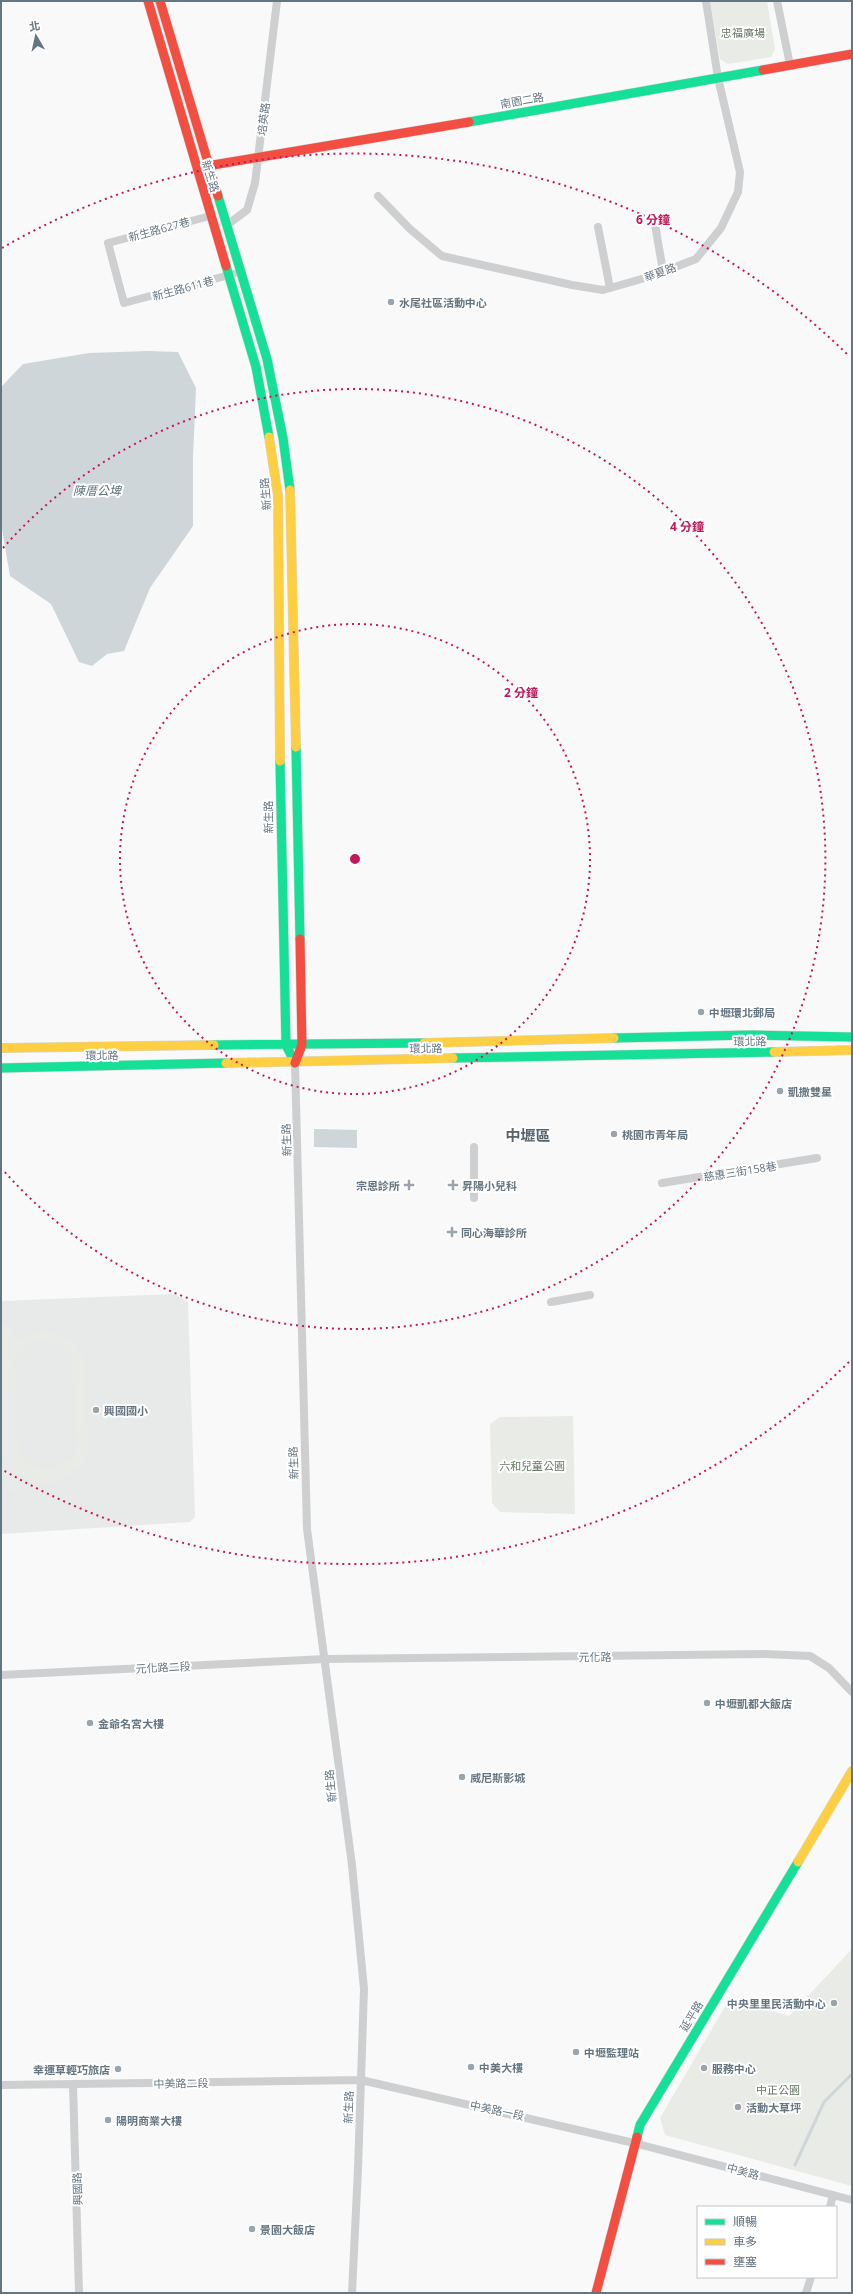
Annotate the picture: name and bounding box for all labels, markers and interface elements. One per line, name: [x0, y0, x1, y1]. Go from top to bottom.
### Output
north arrow: [16, 16, 56, 56]
text: 北: [28, 17, 41, 34]
park label: 忠福廣場: [721, 25, 765, 40]
street label: 南園二路: [499, 89, 545, 111]
street label: 培英路: [254, 102, 272, 136]
street label: 新生路: [199, 158, 223, 194]
text: 6 分鐘: [636, 211, 670, 228]
street label: 新生路627巷: [127, 214, 191, 244]
street label: 華夏路: [642, 259, 678, 285]
street label: 新生路611巷: [151, 273, 215, 303]
place label: 水尾社區活動中心: [399, 295, 487, 310]
marker: 水尾社區活動中心: [386, 297, 396, 307]
street label: 新生路: [256, 477, 274, 511]
water label: 陳厝公埤: [73, 482, 123, 499]
text: 4 分鐘: [670, 518, 704, 535]
text: 2 分鐘: [504, 684, 538, 701]
street label: 新生路: [260, 800, 276, 834]
centre of rings: [348, 852, 362, 866]
place label: 中壢環北郵局: [709, 1005, 775, 1020]
marker: 中壢環北郵局: [696, 1007, 706, 1017]
street label: 環北路: [733, 1033, 767, 1049]
street label: 環北路: [409, 1040, 443, 1056]
street label: 環北路: [85, 1047, 119, 1063]
place label: 凱撒雙星: [788, 1084, 832, 1099]
marker: 凱撒雙星: [775, 1086, 785, 1096]
street label: 新生路: [278, 1123, 294, 1157]
district label: 中壢區: [505, 1125, 551, 1145]
place label: 桃園市青年局: [622, 1127, 688, 1142]
marker: 桃園市青年局: [609, 1129, 619, 1139]
street label: 慈惠三街158巷: [702, 1158, 778, 1184]
place label: 宗恩診所: [356, 1178, 400, 1193]
place label: 昇陽小兒科: [462, 1178, 517, 1193]
marker: 宗恩診所: [403, 1179, 415, 1191]
marker: 昇陽小兒科: [447, 1179, 459, 1191]
place label: 同心海華診所: [461, 1225, 527, 1240]
marker: 同心海華診所: [446, 1226, 458, 1238]
place label: 興國國小: [104, 1403, 148, 1418]
marker: 興國國小: [91, 1405, 101, 1415]
street label: 新生路: [285, 1446, 301, 1480]
park label: 六和兒童公園: [499, 1458, 565, 1473]
street label: 元化路: [579, 1649, 612, 1664]
street label: 元化路二段: [135, 1658, 191, 1676]
place label: 中壢凱都大飯店: [715, 1696, 792, 1711]
marker: 中壢凱都大飯店: [702, 1698, 712, 1708]
place label: 金爺名宮大樓: [98, 1716, 164, 1731]
marker: 金爺名宮大樓: [85, 1718, 95, 1728]
street label: 新生路: [321, 1769, 339, 1803]
place label: 威尼斯影城: [470, 1770, 526, 1785]
marker: 威尼斯影城: [457, 1772, 467, 1782]
place label: 中央里里民活動中心: [727, 1996, 826, 2011]
street label: 延平路: [676, 1998, 706, 2034]
marker: 中央里里民活動中心: [829, 1998, 839, 2008]
place label: 中壢監理站: [584, 2045, 639, 2060]
marker: 中壢監理站: [571, 2047, 581, 2057]
place label: 中美大樓: [479, 2060, 523, 2075]
place label: 服務中心: [712, 2061, 756, 2076]
place label: 幸運草輕巧旅店: [33, 2062, 110, 2077]
marker: 中美大樓: [466, 2062, 476, 2072]
marker: 服務中心: [699, 2063, 709, 2073]
marker: 幸運草輕巧旅店: [113, 2064, 123, 2074]
street label: 中美路二段: [153, 2075, 209, 2091]
park label: 中正公園: [756, 2082, 800, 2097]
street label: 新生路: [340, 2090, 356, 2124]
street label: 中美路一段: [469, 2097, 525, 2123]
place label: 活動大草坪: [746, 2100, 801, 2115]
marker: 活動大草坪: [733, 2102, 743, 2112]
place label: 陽明商業大樓: [116, 2113, 182, 2128]
marker: 陽明商業大樓: [103, 2115, 113, 2125]
street label: 中美路: [725, 2159, 761, 2183]
street label: 興國路: [69, 2172, 85, 2206]
legend: [697, 2206, 837, 2278]
text: 順暢: [733, 2213, 757, 2230]
place label: 景園大飯店: [260, 2222, 315, 2237]
marker: 景園大飯店: [247, 2224, 257, 2234]
text: 車多: [733, 2233, 757, 2250]
text: 壅塞: [733, 2253, 757, 2270]

